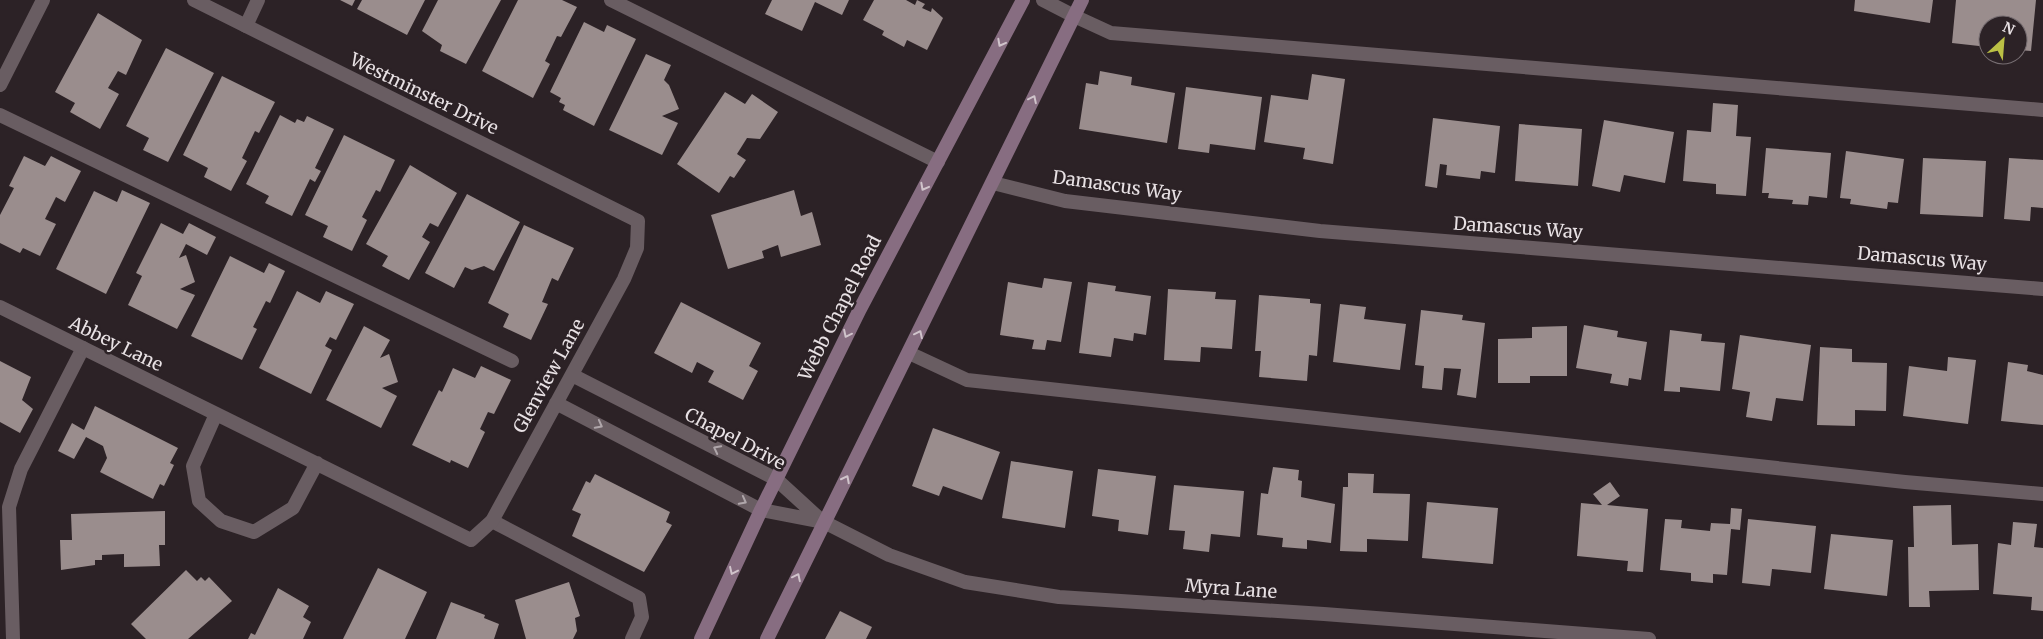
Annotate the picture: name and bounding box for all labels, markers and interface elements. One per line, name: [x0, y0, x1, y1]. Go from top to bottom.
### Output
north arrow: [1978, 15, 2028, 65]
text: N: [2000, 18, 2018, 39]
one-way arrow: [997, 38, 1007, 47]
street label: Westminster Drive: [345, 47, 502, 139]
one-way arrow: [1027, 95, 1038, 104]
street label: Damascus Way: [1051, 165, 1184, 206]
one-way arrow: [921, 181, 931, 190]
street label: Damascus Way: [1452, 211, 1584, 244]
street label: Webb Chapel Road: [793, 231, 886, 385]
street label: Damascus Way: [1856, 241, 1988, 276]
street label: Abbey Lane: [65, 311, 167, 376]
street label: Glenview Lane: [508, 315, 589, 437]
one-way arrow: [843, 329, 853, 338]
one-way arrow: [913, 330, 923, 339]
street label: Chapel Drive: [681, 402, 789, 475]
one-way arrow: [594, 419, 603, 429]
one-way arrow: [713, 445, 722, 455]
one-way arrow: [840, 475, 850, 484]
one-way arrow: [738, 495, 747, 505]
one-way arrow: [728, 566, 739, 575]
one-way arrow: [791, 573, 801, 582]
street label: Myra Lane: [1184, 574, 1278, 603]

